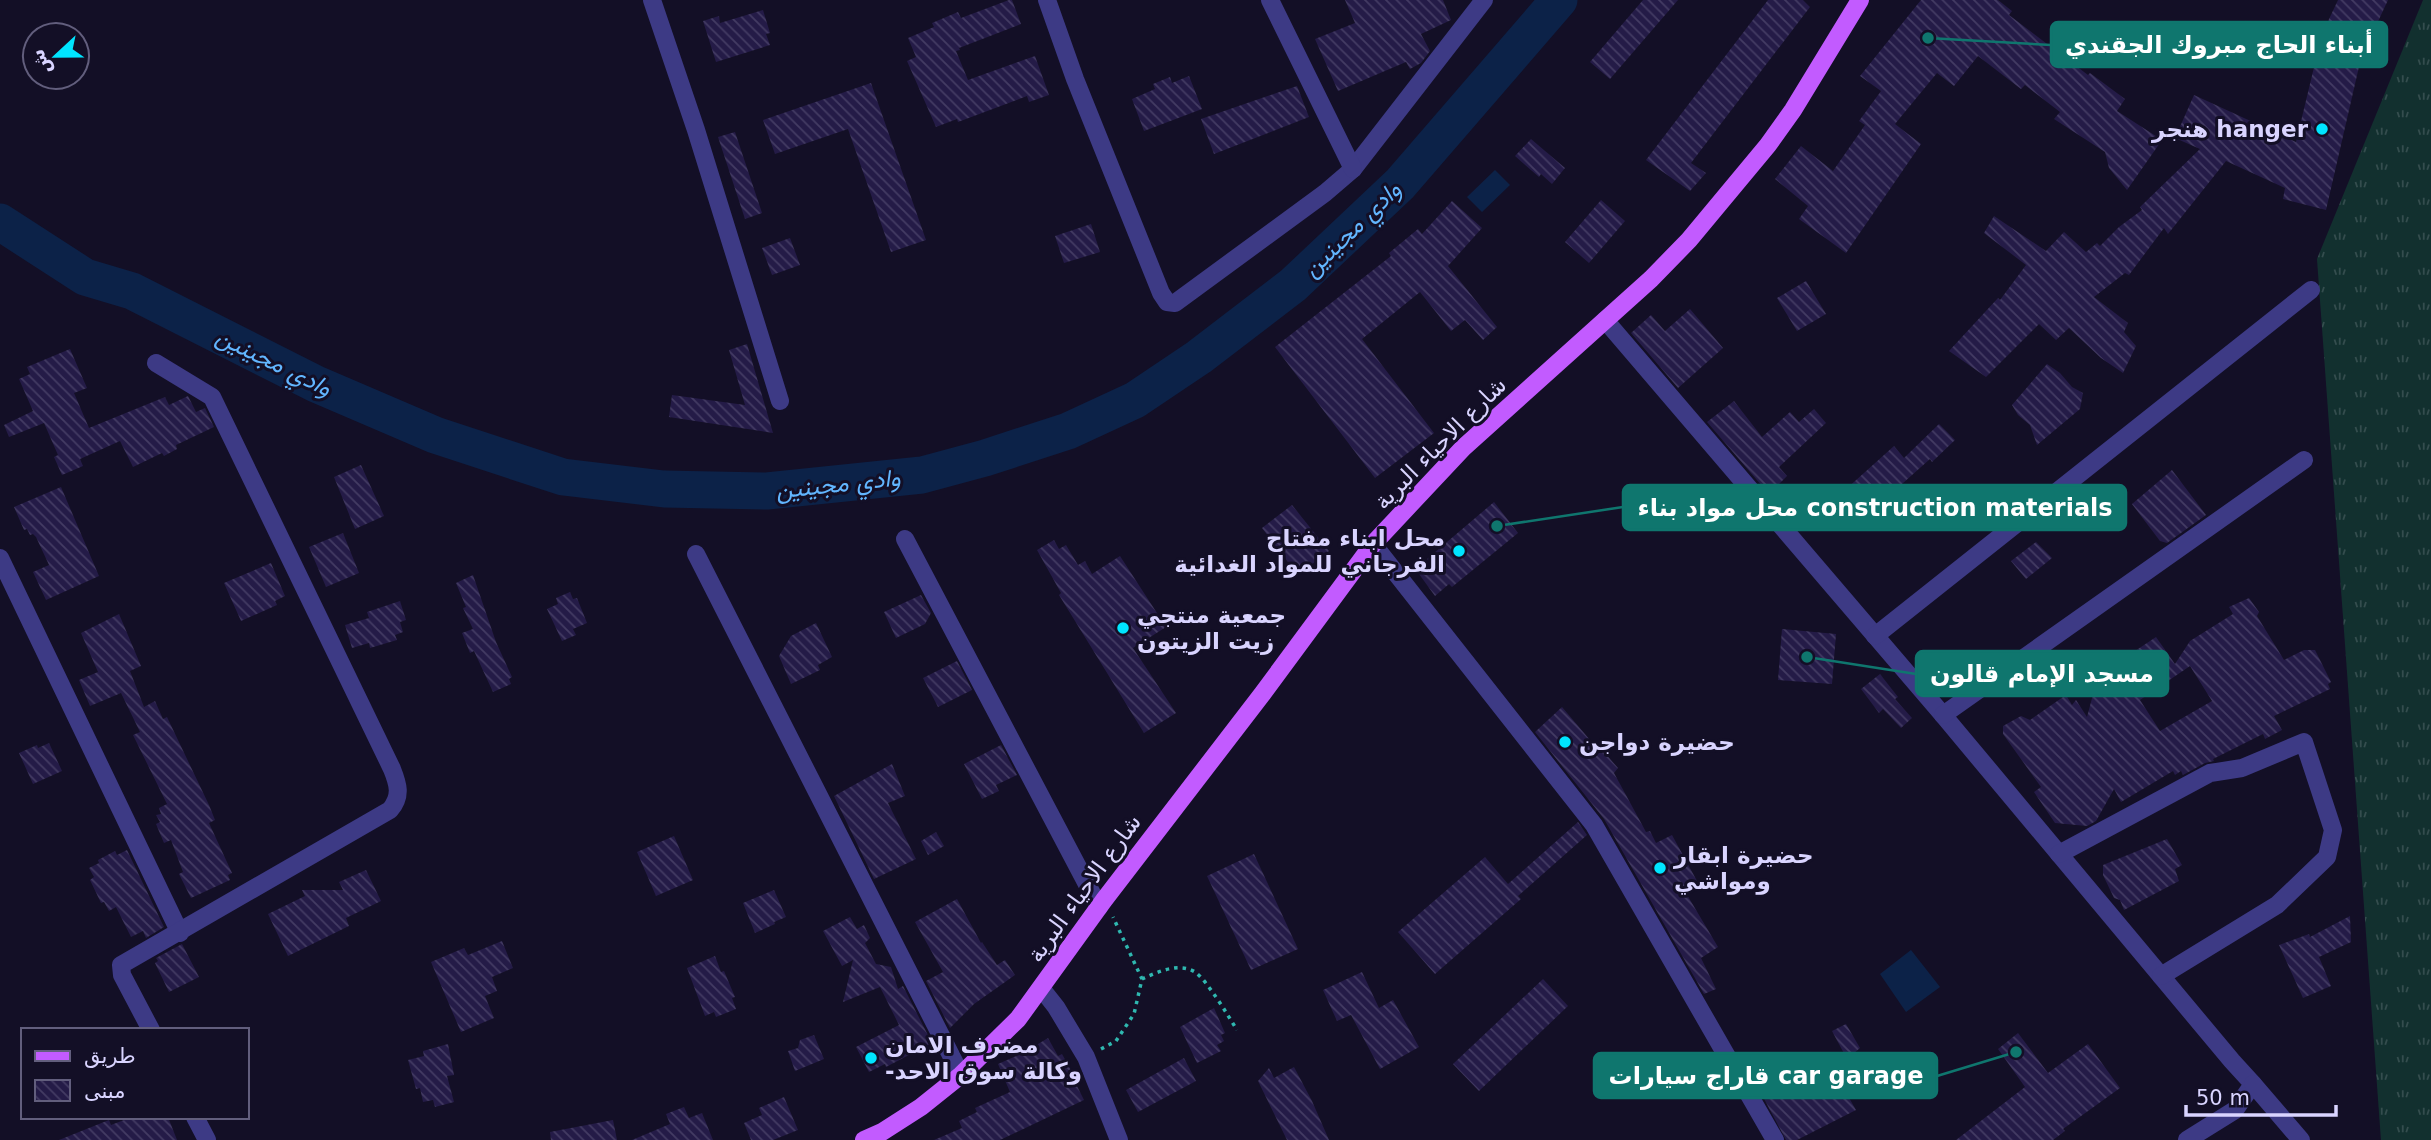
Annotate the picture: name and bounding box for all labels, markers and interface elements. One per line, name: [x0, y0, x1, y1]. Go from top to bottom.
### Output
north arrow: [21, 21, 91, 91]
callout: أبناء الحاج مبروك الجقندي: [2051, 22, 2387, 67]
text: أبناء الحاج مبروك الجقندي: [2065, 29, 2373, 59]
text: ش: [25, 46, 56, 79]
place label: هنجر hanger: [2151, 116, 2309, 143]
marker: هنجر hanger: [2314, 121, 2330, 137]
water label: وادي مجينين: [1297, 175, 1410, 286]
water label: وادي مجينين: [209, 322, 337, 407]
street label: شارع الاحياء البرية: [1369, 372, 1512, 515]
water label: وادي مجينين: [774, 464, 903, 509]
callout: محل مواد بناء construction materials: [1623, 485, 2126, 530]
text: محل مواد بناء construction materials: [1637, 494, 2113, 522]
place label: محل ابناء مفتاح الفرجاني للمواد الغدائية: [1174, 525, 1445, 578]
marker: محل ابناء مفتاح الفرجاني للمواد الغدائية: [1451, 543, 1467, 559]
place label: جمعية منتجي زيت الزيتون: [1137, 602, 1286, 655]
marker: جمعية منتجي زيت الزيتون: [1115, 620, 1131, 636]
callout: مسجد الإمام قالون: [1916, 651, 2168, 696]
text: مسجد الإمام قالون: [1930, 660, 2154, 688]
place label: حضيرة دواجن: [1579, 729, 1735, 756]
marker: حضيرة دواجن: [1557, 734, 1573, 750]
street label: شارع الاحياء البرية: [1022, 809, 1147, 967]
place label: حضيرة ابقار ومواشي: [1673, 842, 1813, 895]
marker: حضيرة ابقار ومواشي: [1652, 860, 1668, 876]
legend: [21, 1028, 248, 1119]
place label: مضرف الامان -وكالة سوق الاحد: [885, 1032, 1082, 1085]
text: طريق: [84, 1044, 136, 1068]
marker: مضرف الامان -وكالة سوق الاحد: [863, 1050, 879, 1066]
callout: قاراج سيارات car garage: [1594, 1053, 1937, 1098]
text: قاراج سيارات car garage: [1609, 1062, 1923, 1090]
scale bar: [2186, 1074, 2336, 1118]
text: مبنى: [84, 1079, 125, 1103]
text: 50 m: [2196, 1086, 2250, 1110]

